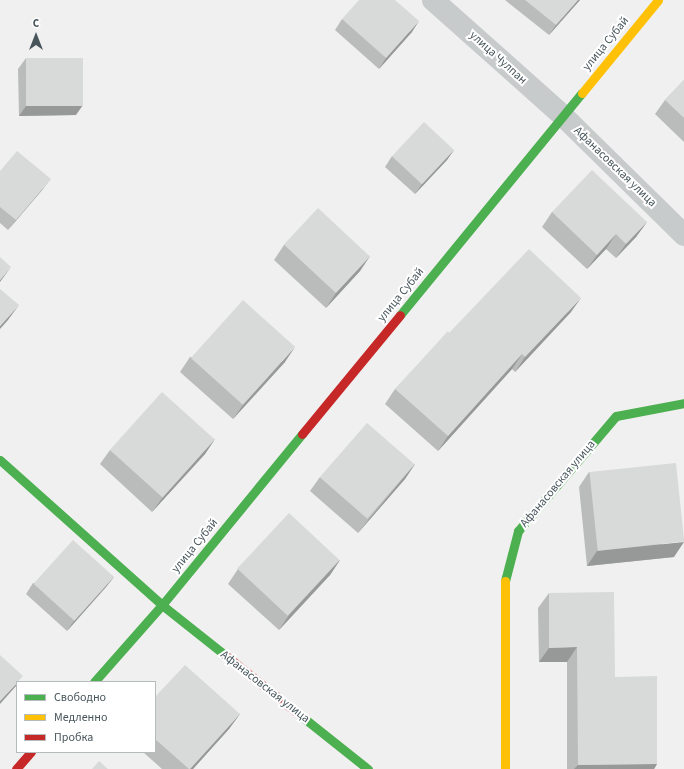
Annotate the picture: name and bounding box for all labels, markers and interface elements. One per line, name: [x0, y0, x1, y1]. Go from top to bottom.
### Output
street label: улица Субай: [580, 14, 632, 74]
north arrow: [16, 16, 56, 56]
text: С: [33, 16, 39, 31]
street label: улица Чулпан: [466, 28, 530, 88]
street label: Афанасовская улица: [571, 124, 659, 210]
street label: улица Субай: [375, 265, 427, 325]
street label: Афанасовская улица: [517, 438, 599, 530]
street label: улица Субай: [169, 516, 221, 576]
street label: Афанасовская улица: [218, 648, 312, 726]
legend: [16, 681, 156, 753]
text: Свободно: [54, 689, 106, 706]
text: Медленно: [54, 709, 108, 726]
text: Пробка: [54, 729, 93, 746]

